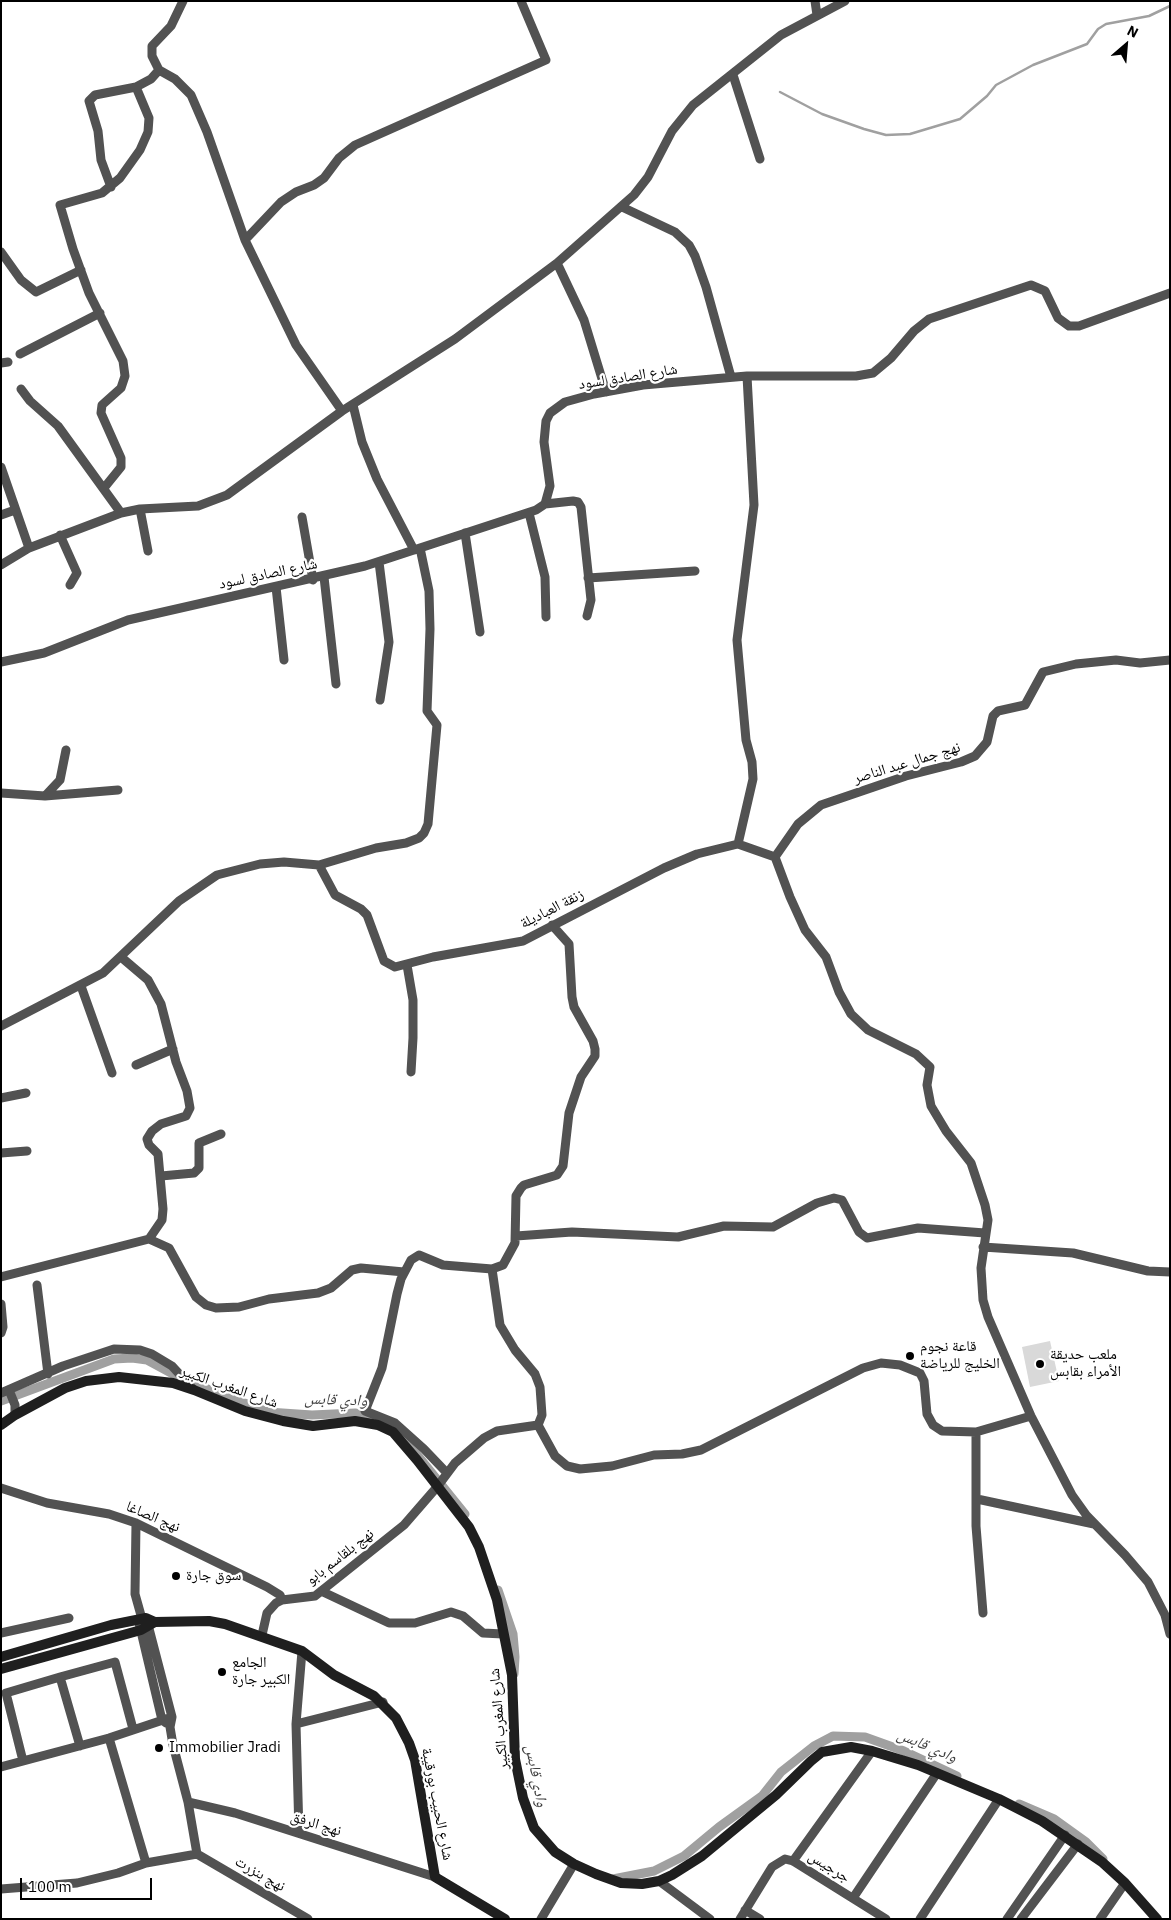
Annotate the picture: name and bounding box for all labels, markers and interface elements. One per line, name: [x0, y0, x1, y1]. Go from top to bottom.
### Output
north arrow: [1101, 20, 1151, 70]
text: N: [1124, 21, 1141, 42]
street label: شارع الصادق لسود: [577, 360, 679, 394]
street label: شارع الصادق لسود: [217, 555, 319, 593]
street label: نهج جمال عبد الناصر: [851, 738, 963, 788]
street label: زنقة العباديلة: [517, 885, 587, 933]
place label: قاعة نجوم الخليج للرياضة: [920, 1338, 1000, 1373]
place label: ملعب حديقة الأمراء بقابس: [1050, 1346, 1121, 1381]
marker: قاعة نجوم الخليج للرياضة: [904, 1350, 916, 1362]
marker: ملعب حديقة الأمراء بقابس: [1034, 1358, 1046, 1370]
street label: شارع المغرب الكبير: [178, 1362, 280, 1412]
water label: وادي قابس: [304, 1389, 368, 1411]
street label: نهج الصاغا: [123, 1498, 183, 1536]
street label: نهج بلقاسم بابو: [302, 1525, 378, 1589]
place label: سوق جارة: [186, 1567, 241, 1585]
marker: سوق جارة: [170, 1570, 182, 1582]
place label: الجامع الكبير جارة: [232, 1654, 290, 1689]
marker: الجامع الكبير جارة: [216, 1666, 228, 1678]
street label: شارع المغرب الكبير: [486, 1667, 512, 1771]
water label: وادي قابس: [894, 1725, 960, 1767]
place label: Immobilier Jradi: [169, 1739, 281, 1757]
marker: Immobilier Jradi: [153, 1742, 165, 1754]
water label: وادي قابس: [521, 1743, 551, 1809]
street label: شارع الحبيب بورقيبة: [417, 1746, 457, 1862]
street label: نهج الرفق: [288, 1808, 344, 1840]
street label: جرجيس: [805, 1847, 853, 1887]
street label: نهج بنزرت: [232, 1852, 288, 1896]
scale bar: [22, 1868, 155, 1900]
text: 100 m: [28, 1877, 72, 1896]

